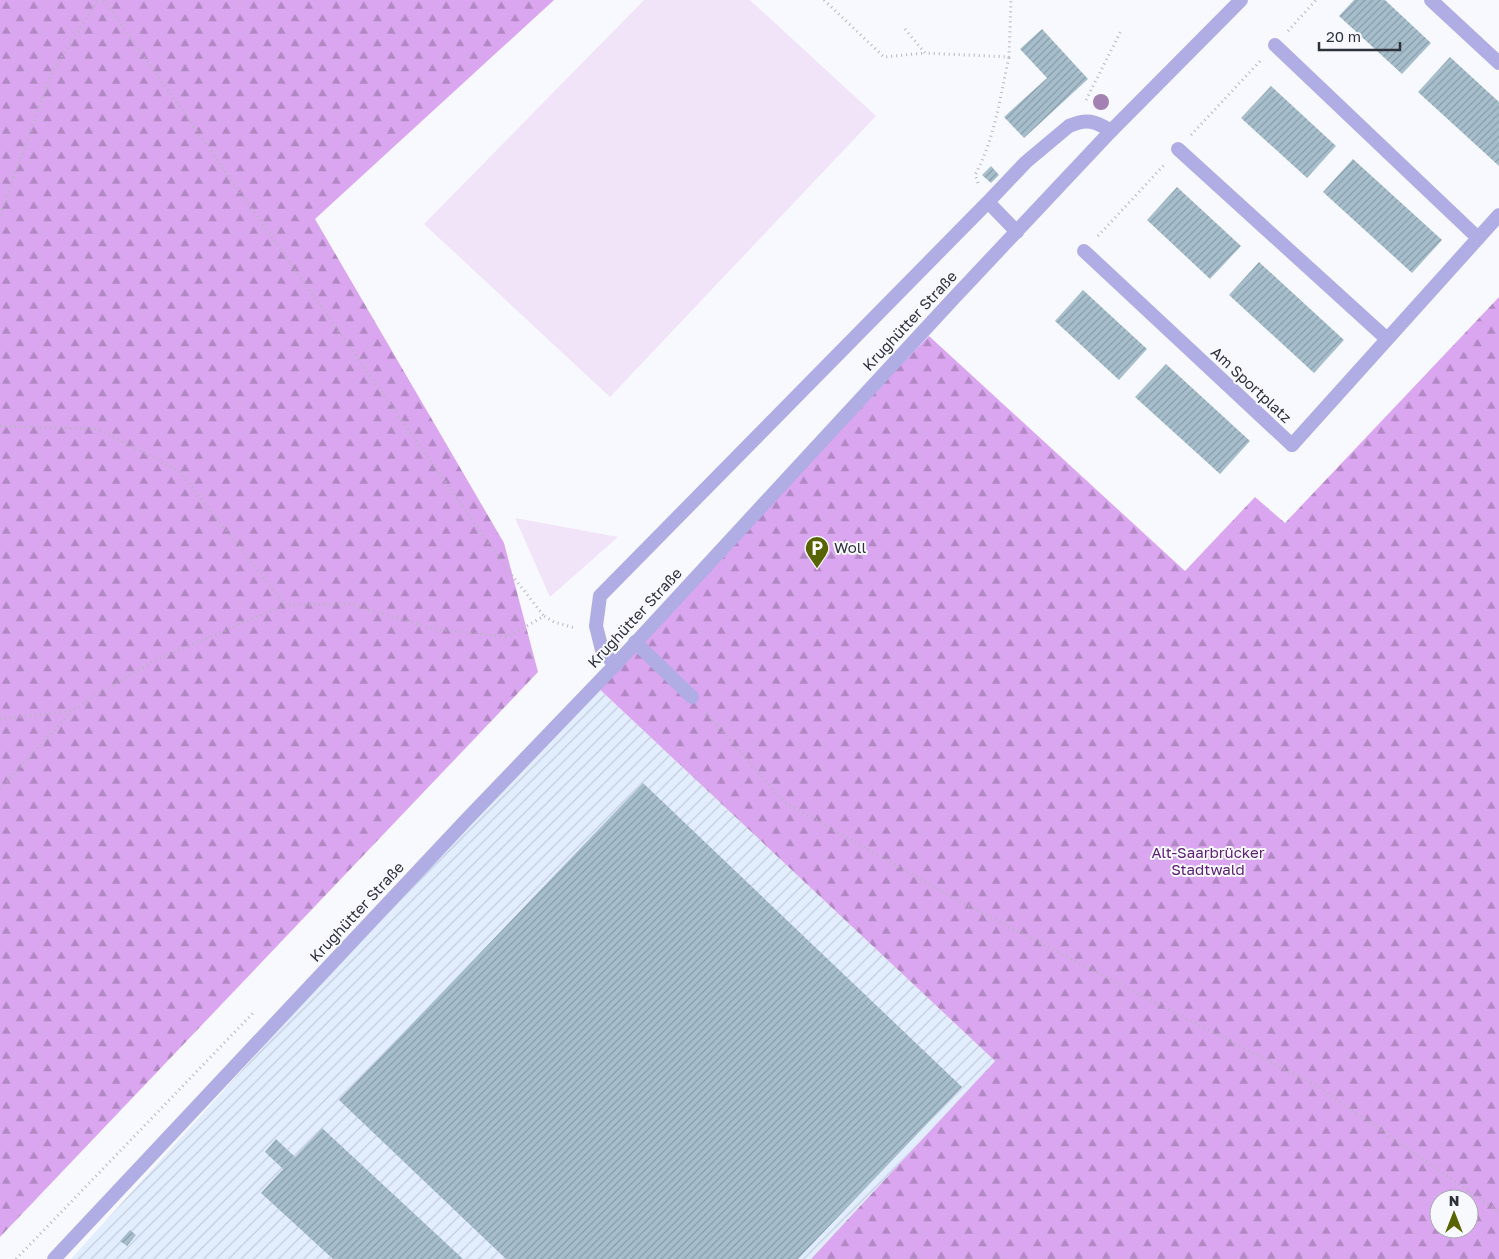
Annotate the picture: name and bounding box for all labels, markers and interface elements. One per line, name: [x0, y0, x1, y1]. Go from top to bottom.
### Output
scale bar: [1319, 20, 1400, 52]
text: 20 m: [1326, 27, 1361, 45]
street label: Krughütter Straße: [858, 266, 960, 374]
street label: Am Sportplatz: [1208, 342, 1296, 426]
parking icon: Woll: [804, 535, 830, 569]
place label: Woll: [834, 538, 867, 556]
street label: Krughütter Straße: [583, 563, 685, 671]
park label: Alt-Saarbrücker Stadtwald: [1151, 843, 1265, 878]
street label: Krughütter Straße: [305, 857, 407, 965]
north arrow: [1429, 1189, 1479, 1239]
text: N: [1449, 1192, 1459, 1209]

